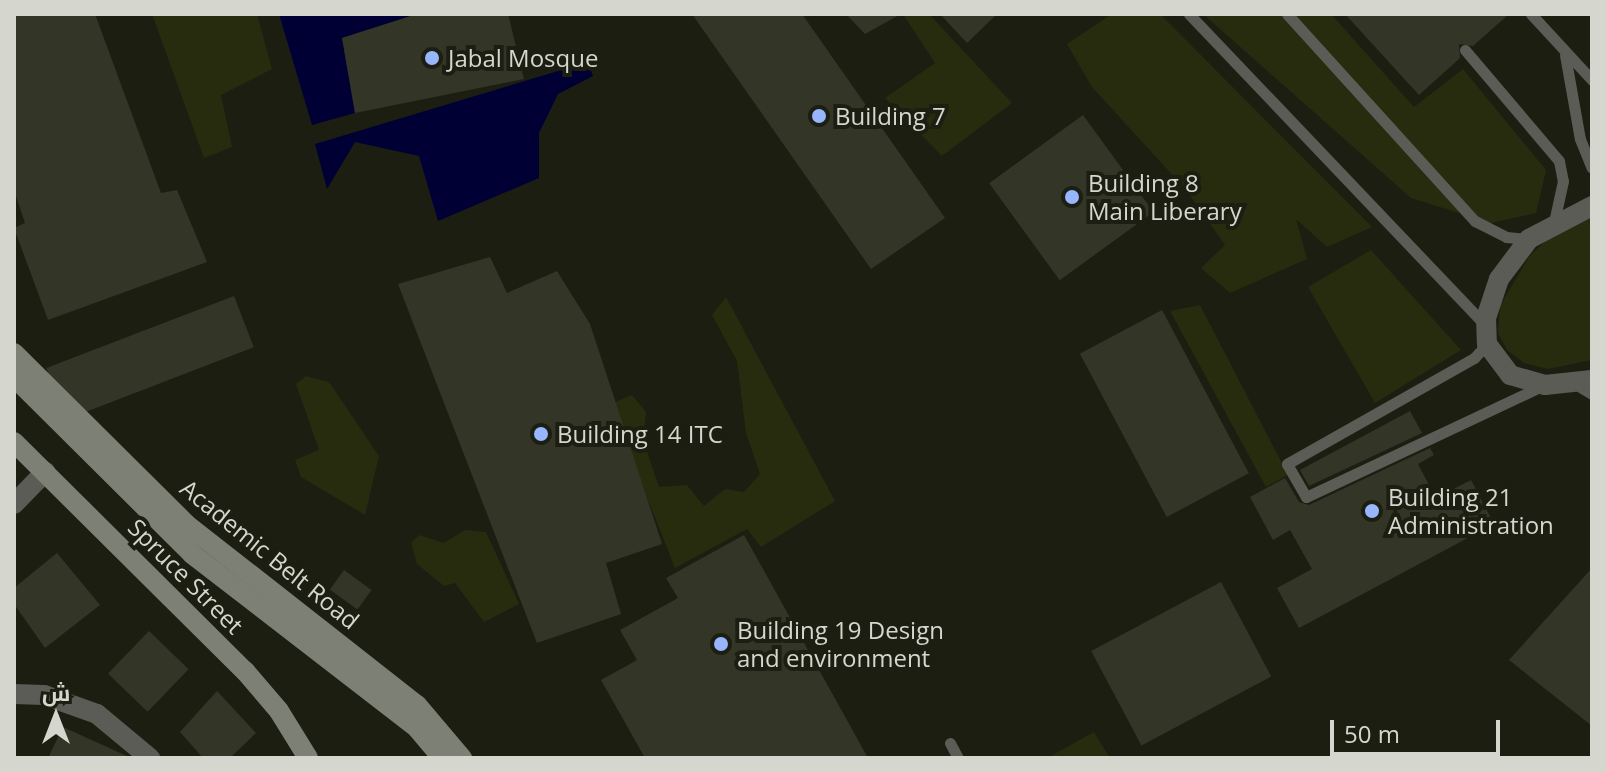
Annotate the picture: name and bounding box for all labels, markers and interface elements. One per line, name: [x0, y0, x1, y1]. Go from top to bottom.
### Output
place label: Jabal Mosque: [448, 44, 598, 72]
marker: Jabal Mosque: [423, 49, 441, 67]
place label: Building 7: [835, 102, 946, 130]
marker: Building 7: [810, 107, 828, 125]
place label: Building 8 Main Liberary: [1088, 169, 1242, 225]
marker: Building 8 Main Liberary: [1063, 188, 1081, 206]
place label: Building 14 ITC: [557, 420, 723, 448]
marker: Building 14 ITC: [532, 425, 550, 443]
street label: Academic Belt Road: [175, 473, 365, 635]
place label: Building 21 Administration: [1388, 483, 1554, 539]
marker: Building 21 Administration: [1363, 502, 1381, 520]
street label: Spruce Street: [123, 513, 249, 639]
place label: Building 19 Design and environment: [737, 616, 944, 672]
marker: Building 19 Design and environment: [712, 635, 730, 653]
north arrow: [16, 676, 96, 756]
text: ش: [42, 677, 70, 707]
scale bar: [1334, 704, 1504, 754]
text: 50 m: [1344, 717, 1400, 750]

